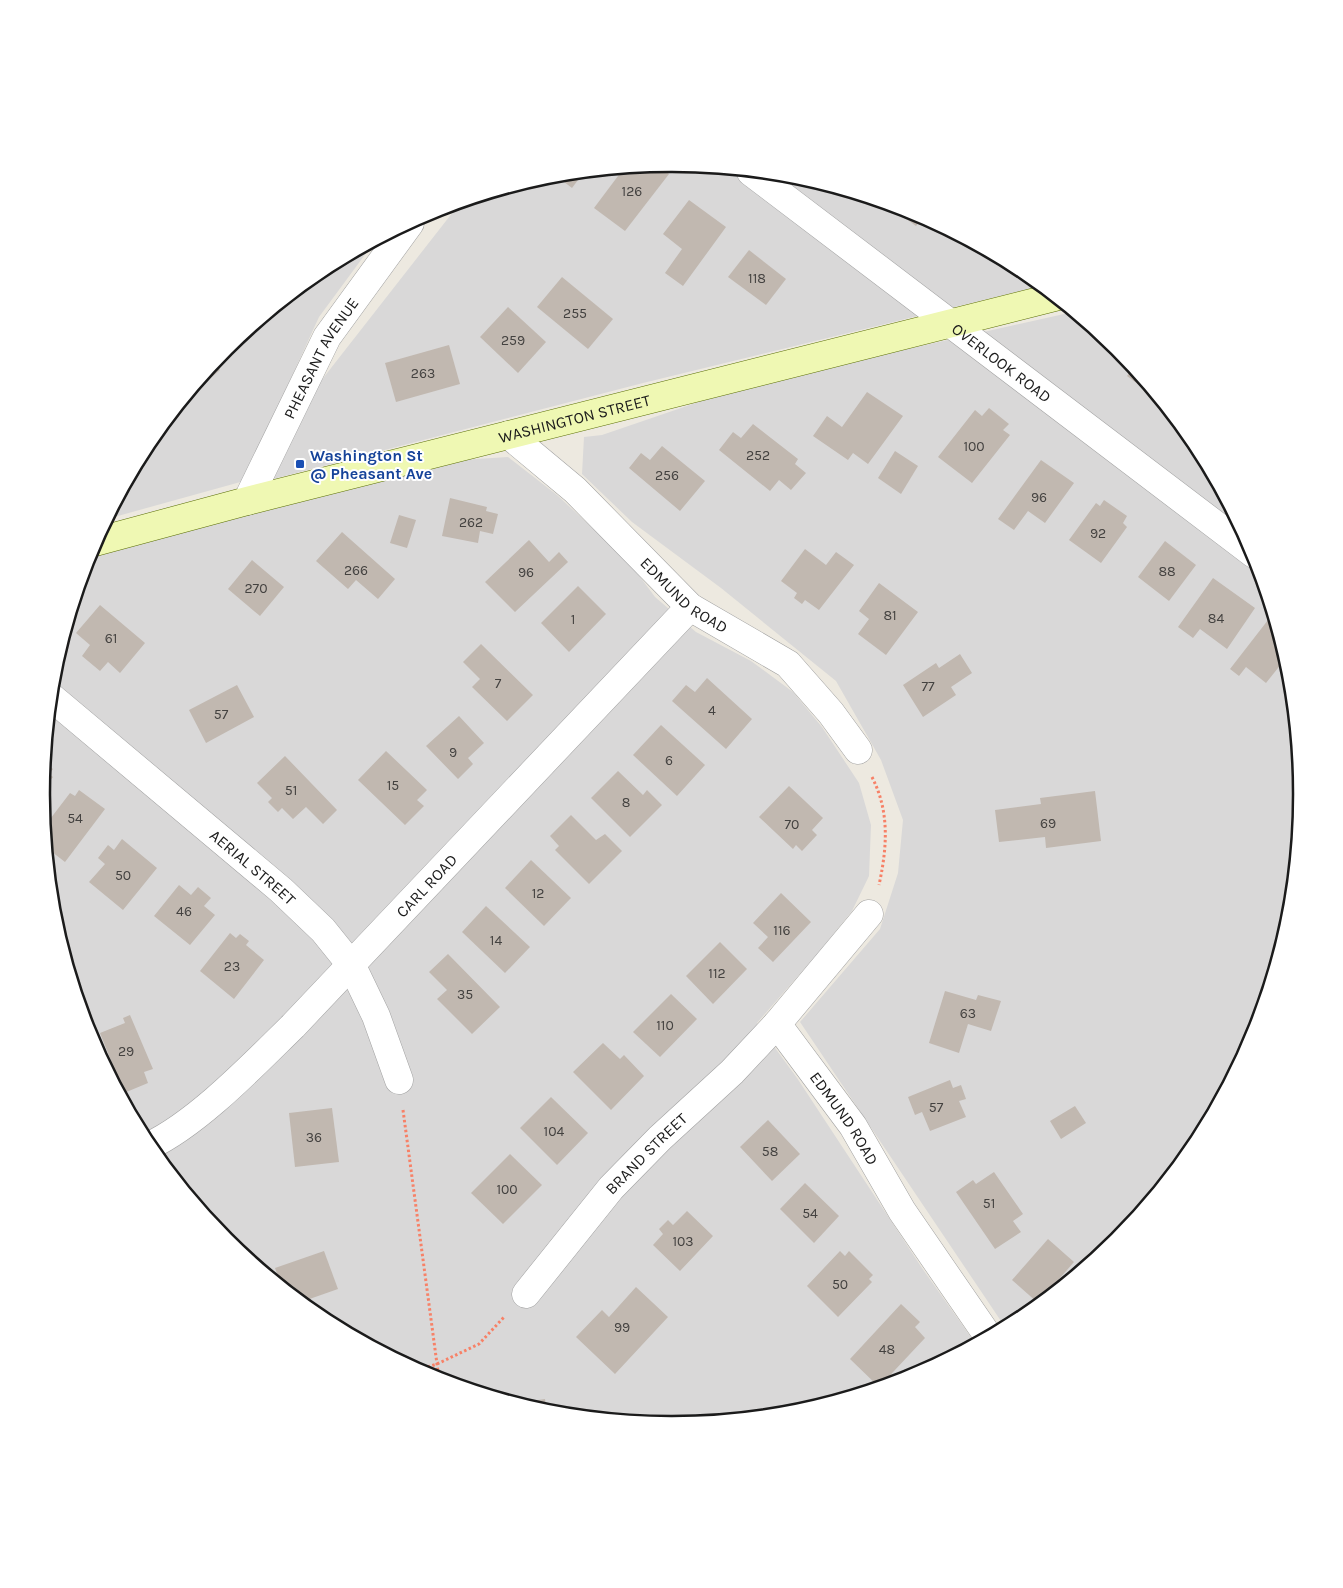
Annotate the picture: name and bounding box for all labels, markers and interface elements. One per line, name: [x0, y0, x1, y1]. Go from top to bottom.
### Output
house number: 126: [622, 183, 642, 200]
house number: 118: [748, 270, 766, 287]
street label: PHEASANT AVENUE: [279, 294, 362, 422]
house number: 255: [563, 305, 587, 322]
street label: OVERLOOK ROAD: [948, 319, 1055, 406]
house number: 259: [501, 332, 525, 349]
house number: 263: [411, 365, 435, 382]
street label: WASHINGTON STREET: [496, 390, 652, 447]
house number: 100: [963, 438, 985, 455]
place label: Washington St @ Pheasant Ave: [310, 446, 432, 483]
house number: 252: [746, 447, 770, 464]
marker: Washington St @ Pheasant Ave: [294, 458, 306, 470]
house number: 256: [655, 467, 679, 484]
house number: 96: [1031, 489, 1047, 506]
house number: 262: [459, 514, 483, 531]
house number: 92: [1090, 525, 1106, 542]
street label: EDMUND ROAD: [637, 553, 731, 637]
house number: 266: [344, 562, 368, 579]
house number: 88: [1158, 563, 1176, 580]
house number: 96: [518, 564, 534, 581]
house number: 270: [245, 580, 268, 597]
house number: 81: [883, 607, 897, 624]
house number: 84: [1208, 610, 1224, 627]
house number: 1: [571, 611, 575, 628]
house number: 61: [105, 630, 117, 647]
house number: 7: [495, 675, 502, 692]
house number: 77: [921, 678, 935, 695]
house number: 4: [708, 702, 716, 719]
house number: 57: [214, 706, 229, 723]
house number: 9: [449, 744, 457, 761]
house number: 6: [665, 752, 673, 769]
house number: 15: [387, 777, 399, 794]
house number: 51: [285, 782, 297, 799]
house number: 8: [622, 794, 630, 811]
house number: 54: [67, 810, 83, 827]
house number: 69: [1040, 815, 1056, 832]
house number: 70: [785, 816, 799, 833]
street label: AERIAL STREET: [206, 825, 300, 909]
street label: CARL ROAD: [392, 850, 461, 921]
house number: 50: [115, 867, 131, 884]
house number: 12: [532, 885, 544, 902]
house number: 46: [176, 903, 192, 920]
house number: 116: [773, 922, 791, 939]
house number: 14: [490, 932, 502, 949]
house number: 23: [224, 958, 240, 975]
house number: 112: [708, 965, 726, 982]
house number: 35: [457, 986, 473, 1003]
house number: 63: [960, 1005, 976, 1022]
house number: 110: [656, 1017, 674, 1034]
house number: 29: [118, 1043, 134, 1060]
street label: EDMUND ROAD: [806, 1068, 883, 1168]
house number: 57: [929, 1099, 944, 1116]
street label: BRAND STREET: [601, 1109, 691, 1198]
house number: 104: [544, 1123, 565, 1140]
house number: 36: [306, 1129, 322, 1146]
house number: 58: [762, 1143, 778, 1160]
house number: 100: [496, 1181, 518, 1198]
house number: 51: [983, 1195, 995, 1212]
house number: 54: [802, 1205, 818, 1222]
house number: 103: [672, 1233, 694, 1250]
house number: 50: [832, 1276, 848, 1293]
house number: 99: [614, 1319, 630, 1336]
house number: 48: [879, 1341, 895, 1358]

